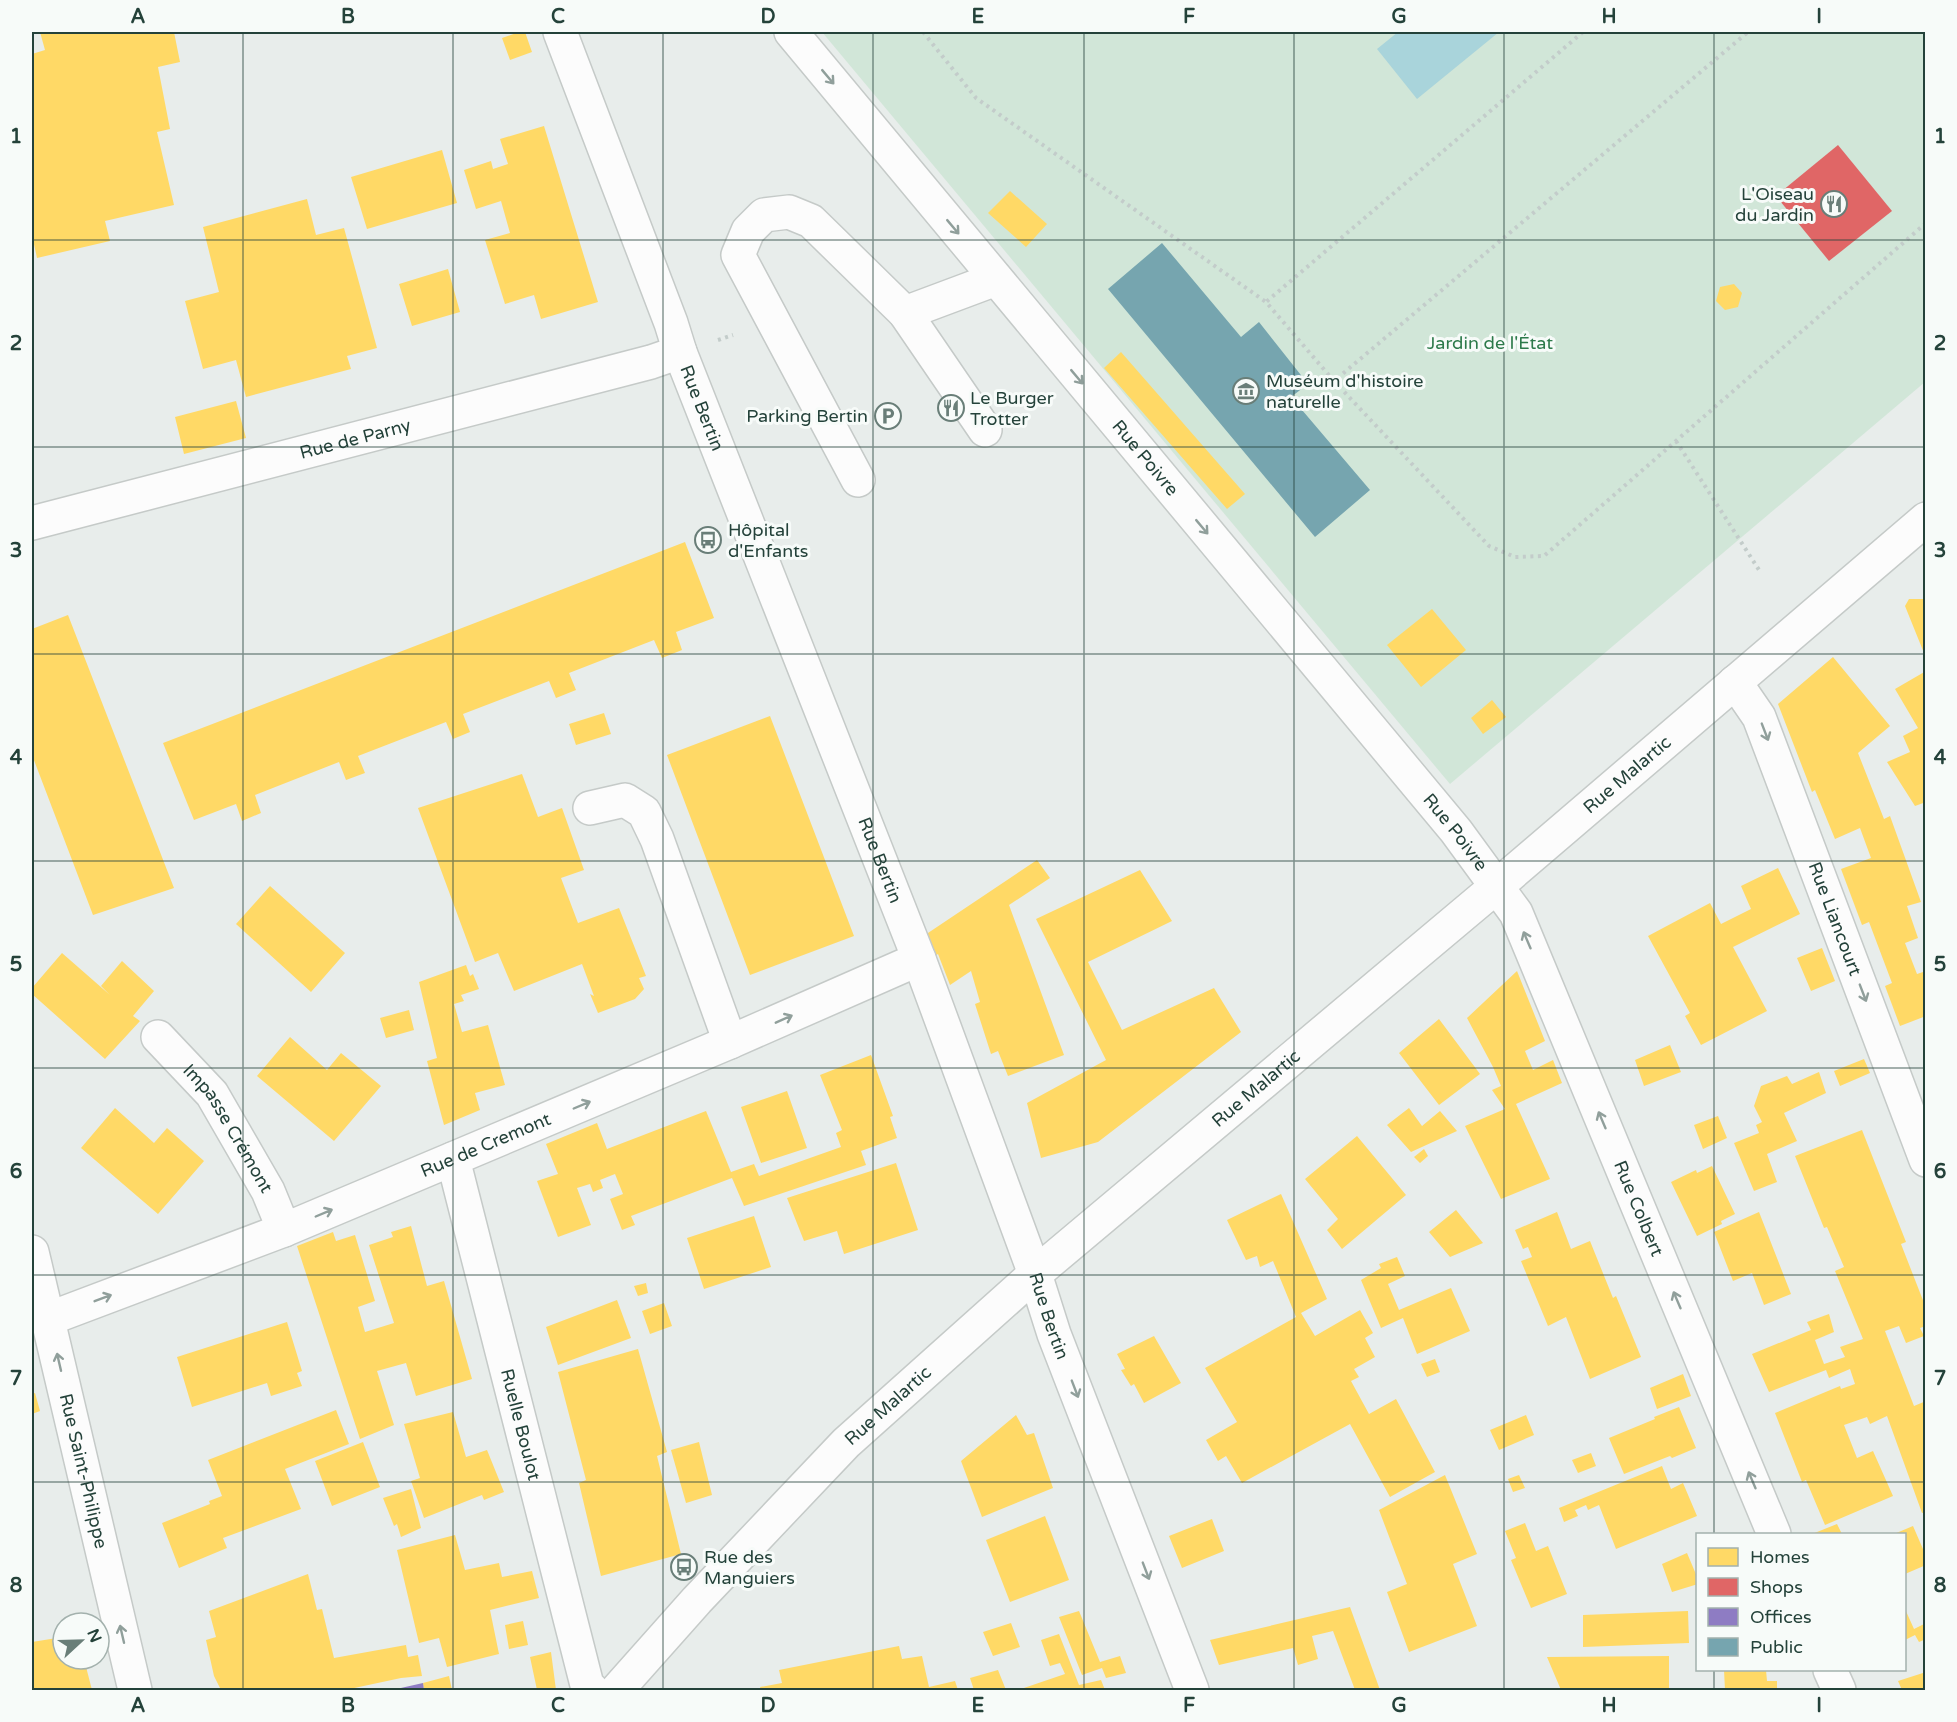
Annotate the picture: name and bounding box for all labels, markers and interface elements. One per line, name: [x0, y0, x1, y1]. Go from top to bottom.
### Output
text: A: [131, 5, 146, 29]
text: B: [341, 5, 355, 29]
text: C: [551, 5, 565, 29]
text: D: [760, 5, 776, 29]
text: E: [972, 5, 985, 29]
text: F: [1183, 5, 1195, 29]
text: G: [1391, 5, 1407, 29]
text: H: [1601, 5, 1617, 29]
text: I: [1816, 5, 1822, 29]
one-way arrow: [822, 68, 835, 84]
text: 1: [10, 125, 22, 149]
text: 1: [1934, 125, 1946, 149]
place label: L'Oiseau du Jardin: [1735, 183, 1814, 226]
restaurant icon: L'Oiseau du Jardin: [1819, 189, 1849, 219]
one-way arrow: [946, 219, 959, 235]
text: 2: [10, 332, 22, 356]
park label: Jardin de l'État: [1427, 332, 1553, 354]
text: 2: [1934, 332, 1946, 356]
street label: Rue Bertin: [675, 362, 729, 454]
one-way arrow: [1070, 369, 1084, 384]
place label: Muséum d'histoire naturelle: [1266, 370, 1423, 413]
museum icon: Muséum d'histoire naturelle: [1231, 376, 1261, 406]
place label: Le Burger Trotter: [970, 387, 1054, 430]
restaurant icon: Le Burger Trotter: [936, 393, 966, 423]
parking icon: Parking Bertin: [873, 401, 903, 431]
place label: Parking Bertin: [746, 405, 868, 427]
street label: Rue de Parny: [297, 414, 414, 464]
street label: Rue Poivre: [1107, 415, 1183, 500]
place label: Hôpital d'Enfants: [728, 519, 808, 562]
one-way arrow: [1195, 519, 1208, 535]
bus stop icon: Hôpital d'Enfants: [693, 525, 723, 555]
text: 3: [10, 539, 22, 563]
text: 3: [1934, 539, 1946, 563]
one-way arrow: [1760, 722, 1771, 741]
street label: Rue Malartic: [1579, 731, 1676, 818]
text: 4: [10, 746, 23, 770]
text: 4: [1934, 746, 1947, 770]
street label: Rue Poivre: [1418, 789, 1492, 875]
street label: Rue Bertin: [853, 814, 907, 906]
street label: Rue Liancourt: [1804, 859, 1867, 979]
one-way arrow: [1521, 931, 1532, 950]
text: 5: [10, 953, 22, 977]
text: 5: [1934, 953, 1946, 977]
one-way arrow: [1858, 983, 1869, 1002]
one-way arrow: [774, 1013, 792, 1024]
street label: Rue Malartic: [1207, 1045, 1305, 1132]
street label: Impasse Crémont: [178, 1059, 278, 1197]
one-way arrow: [572, 1099, 590, 1110]
street label: Rue de Cremont: [417, 1108, 554, 1182]
one-way arrow: [1596, 1112, 1607, 1130]
street label: Rue Colbert: [1609, 1157, 1668, 1260]
text: 6: [10, 1160, 22, 1184]
text: 6: [1934, 1160, 1946, 1184]
one-way arrow: [315, 1207, 333, 1218]
street label: Rue Bertin: [1024, 1270, 1074, 1363]
one-way arrow: [93, 1292, 112, 1303]
one-way arrow: [1671, 1292, 1682, 1310]
one-way arrow: [52, 1353, 64, 1372]
street label: Rue Malartic: [840, 1361, 936, 1450]
street label: Ruelle Boulot: [496, 1366, 545, 1483]
text: 7: [10, 1367, 22, 1391]
text: 7: [1934, 1367, 1946, 1391]
one-way arrow: [1071, 1379, 1082, 1397]
street label: Rue Saint-Philippe: [55, 1391, 112, 1551]
one-way arrow: [1746, 1472, 1757, 1490]
legend: [1696, 1533, 1906, 1671]
place label: Rue des Manguiers: [704, 1546, 795, 1589]
text: Homes: [1750, 1546, 1810, 1568]
bus stop icon: Rue des Manguiers: [669, 1552, 699, 1582]
one-way arrow: [1141, 1561, 1152, 1579]
text: 8: [10, 1574, 22, 1598]
text: 8: [1934, 1574, 1946, 1598]
text: Shops: [1750, 1576, 1803, 1598]
text: Offices: [1750, 1606, 1812, 1628]
north arrow: [51, 1611, 111, 1671]
one-way arrow: [116, 1624, 127, 1644]
text: N: [82, 1626, 106, 1645]
text: Public: [1750, 1636, 1803, 1658]
text: A: [131, 1694, 146, 1718]
text: B: [341, 1694, 355, 1718]
text: C: [551, 1694, 565, 1718]
text: D: [760, 1694, 776, 1718]
text: E: [972, 1694, 985, 1718]
text: F: [1183, 1694, 1195, 1718]
text: G: [1391, 1694, 1407, 1718]
text: H: [1601, 1694, 1617, 1718]
text: I: [1816, 1694, 1822, 1718]

